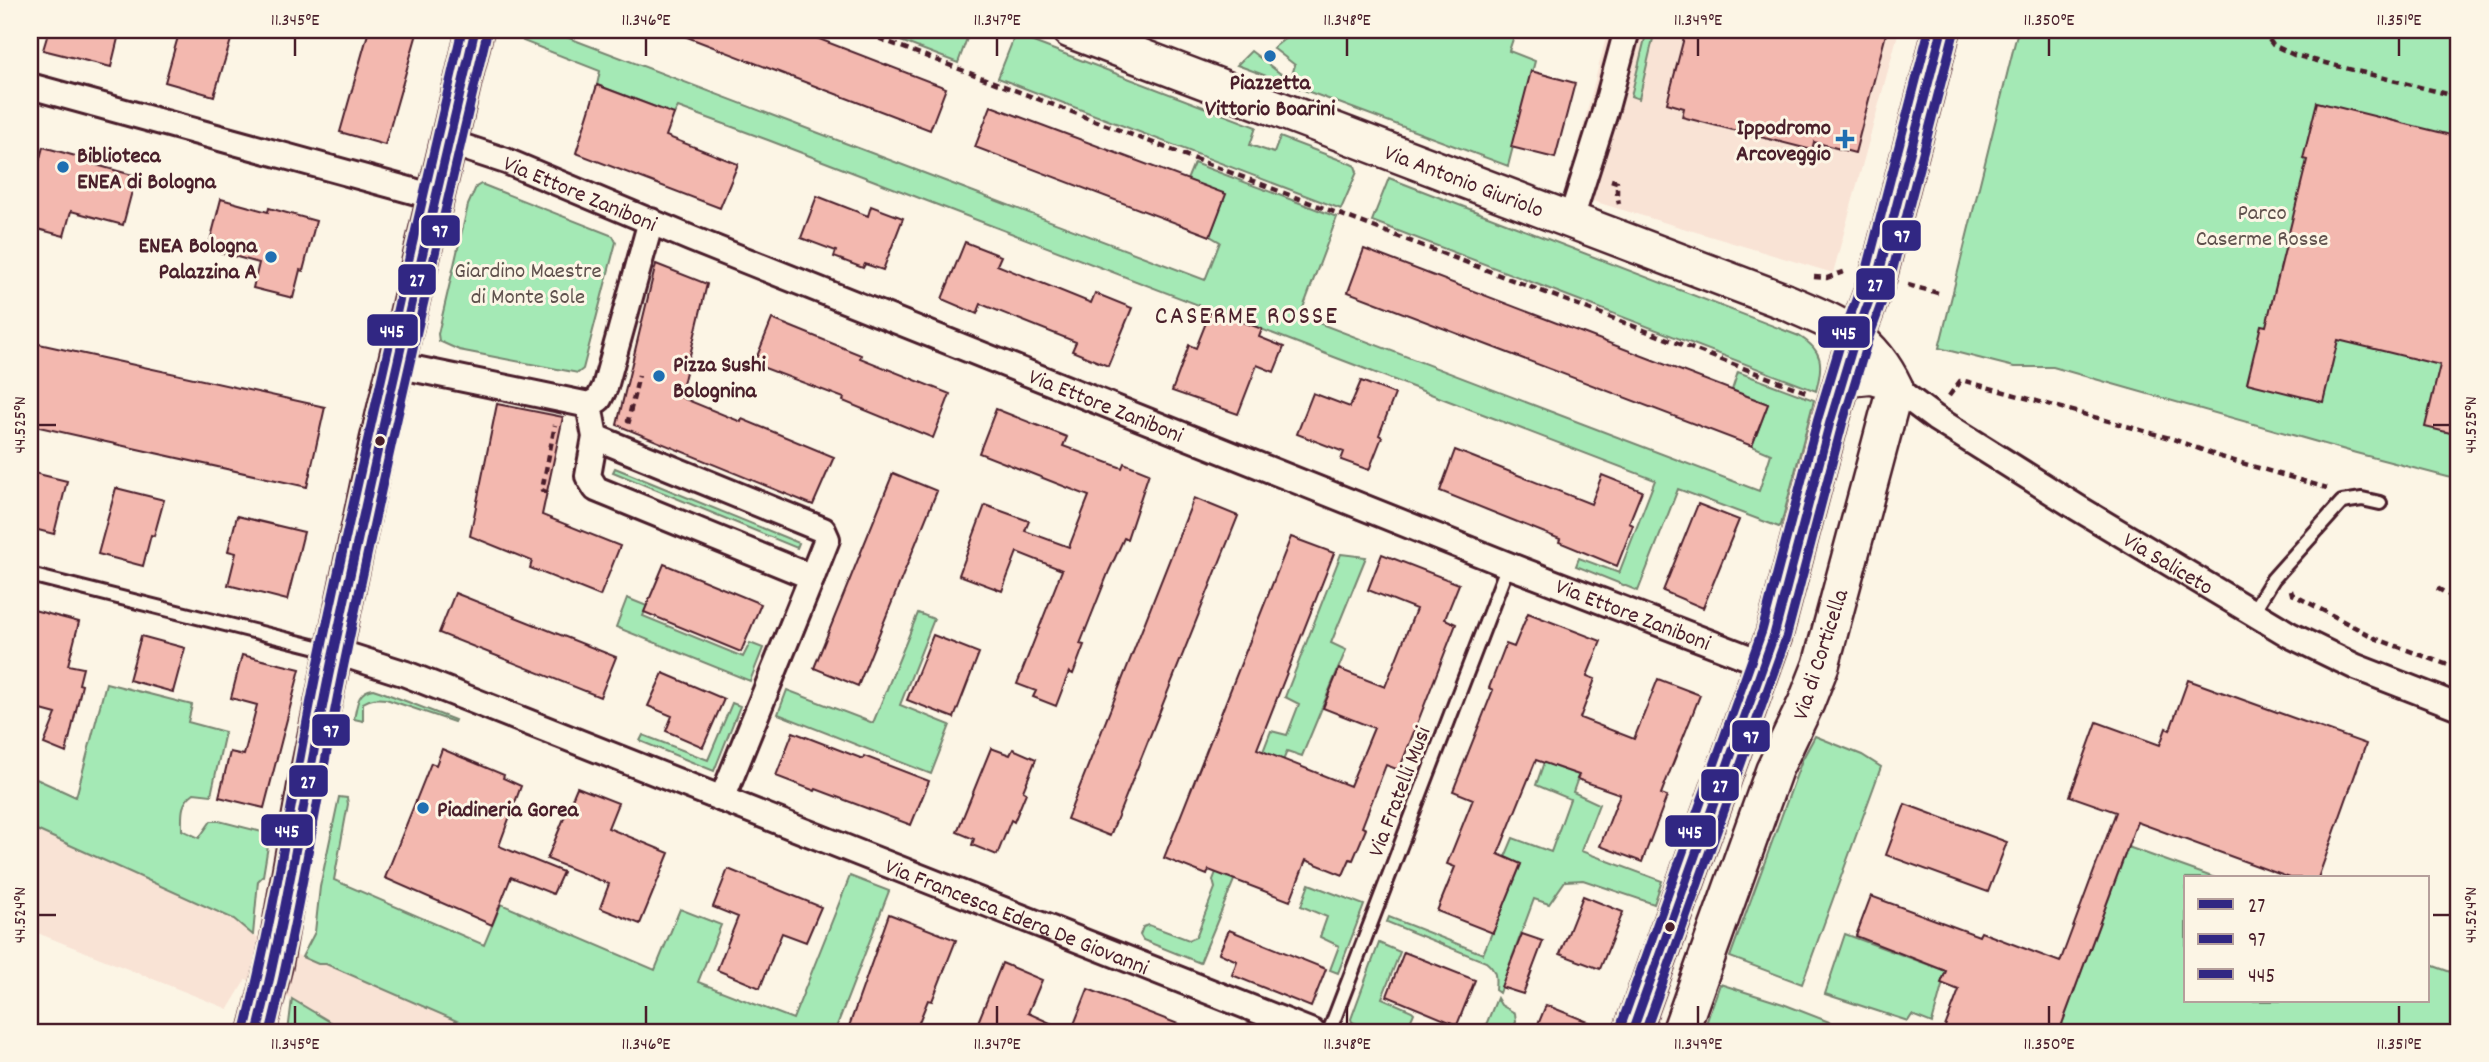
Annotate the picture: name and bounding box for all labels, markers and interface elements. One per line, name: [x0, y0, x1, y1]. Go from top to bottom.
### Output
text: 11.345°E: [271, 9, 319, 34]
text: 11.346°E: [621, 9, 671, 34]
text: 11.347°E: [973, 9, 1021, 34]
text: 11.348°E: [1323, 9, 1371, 34]
text: 11.349°E: [1674, 9, 1722, 34]
text: 11.350°E: [2024, 9, 2074, 34]
text: 11.351°E: [2376, 9, 2422, 34]
marker: Piazzetta Vittorio Boarini: [1262, 48, 1278, 64]
place label: Piazzetta Vittorio Boarini: [1205, 68, 1336, 127]
place label: Ippodromo Arcoveggio: [1736, 113, 1831, 172]
marker: Ippodromo Arcoveggio: [1837, 131, 1853, 147]
street label: Via Antonio Giuriolo: [1379, 138, 1548, 228]
place label: Biblioteca ENEA di Bologna: [77, 141, 217, 200]
street label: Via Ettore Zaniboni: [497, 149, 661, 242]
marker: Biblioteca ENEA di Bologna: [55, 159, 71, 175]
park label: Parco Caserme Rosse: [2196, 198, 2328, 257]
line badge: 97: [420, 214, 461, 247]
line badge: 97: [1881, 219, 1922, 252]
text: 97: [432, 220, 448, 247]
text: 97: [1894, 225, 1910, 252]
place label: ENEA Bologna Palazzina A: [139, 231, 258, 290]
marker: ENEA Bologna Palazzina A: [263, 249, 279, 265]
park label: Giardino Maestre di Monte Sole: [454, 256, 602, 315]
line badge: 27: [397, 263, 437, 296]
line badge: 27: [1855, 267, 1896, 301]
text: 27: [409, 269, 425, 296]
text: 27: [1867, 274, 1883, 301]
district label: CASERME ROSSE: [1155, 299, 1339, 336]
line badge: 445: [366, 313, 419, 347]
line badge: 445: [1817, 315, 1871, 349]
text: 445: [380, 320, 404, 347]
text: 445: [1832, 322, 1856, 349]
place label: Pizza Sushi Bolognina: [673, 350, 766, 409]
street label: Via Ettore Zaniboni: [1023, 362, 1187, 454]
marker: Pizza Sushi Bolognina: [651, 368, 667, 384]
text: 44.525°N: [9, 396, 34, 454]
text: 44.525°N: [2460, 396, 2485, 454]
unlabelled marker: [373, 434, 387, 448]
street label: Via Saliceto: [2116, 526, 2218, 605]
street label: Via Ettore Zaniboni: [1550, 572, 1715, 661]
street label: Via di Corticella: [1786, 584, 1859, 725]
line badge: 97: [311, 713, 351, 747]
line badge: 97: [1731, 719, 1771, 753]
text: 97: [323, 720, 339, 747]
street label: Via Fratelli Musi: [1361, 722, 1441, 862]
text: 97: [1743, 726, 1759, 753]
line badge: 27: [288, 764, 329, 798]
line badge: 27: [1700, 768, 1740, 802]
text: 27: [300, 771, 316, 798]
text: 27: [1712, 775, 1728, 802]
place label: Piadineria Gorea: [437, 795, 579, 828]
marker: Piadineria Gorea: [415, 800, 431, 816]
line badge: 445: [260, 813, 314, 847]
line badge: 445: [1664, 814, 1717, 848]
text: 445: [275, 820, 299, 847]
text: 445: [1678, 821, 1702, 848]
street label: Via Francesca Edera De Giovanni: [879, 852, 1153, 986]
legend: [2184, 876, 2430, 1002]
text: 44.524°N: [9, 887, 34, 943]
text: 44.524°N: [2460, 887, 2485, 943]
text: 27: [2248, 893, 2265, 923]
unlabelled marker: [1663, 920, 1677, 934]
text: 97: [2248, 927, 2266, 957]
text: 445: [2248, 963, 2275, 993]
text: 11.345°E: [271, 1033, 319, 1058]
text: 11.346°E: [621, 1033, 671, 1058]
text: 11.347°E: [973, 1033, 1021, 1058]
text: 11.348°E: [1323, 1033, 1371, 1058]
text: 11.349°E: [1674, 1033, 1722, 1058]
text: 11.350°E: [2024, 1033, 2074, 1058]
text: 11.351°E: [2376, 1033, 2422, 1058]

